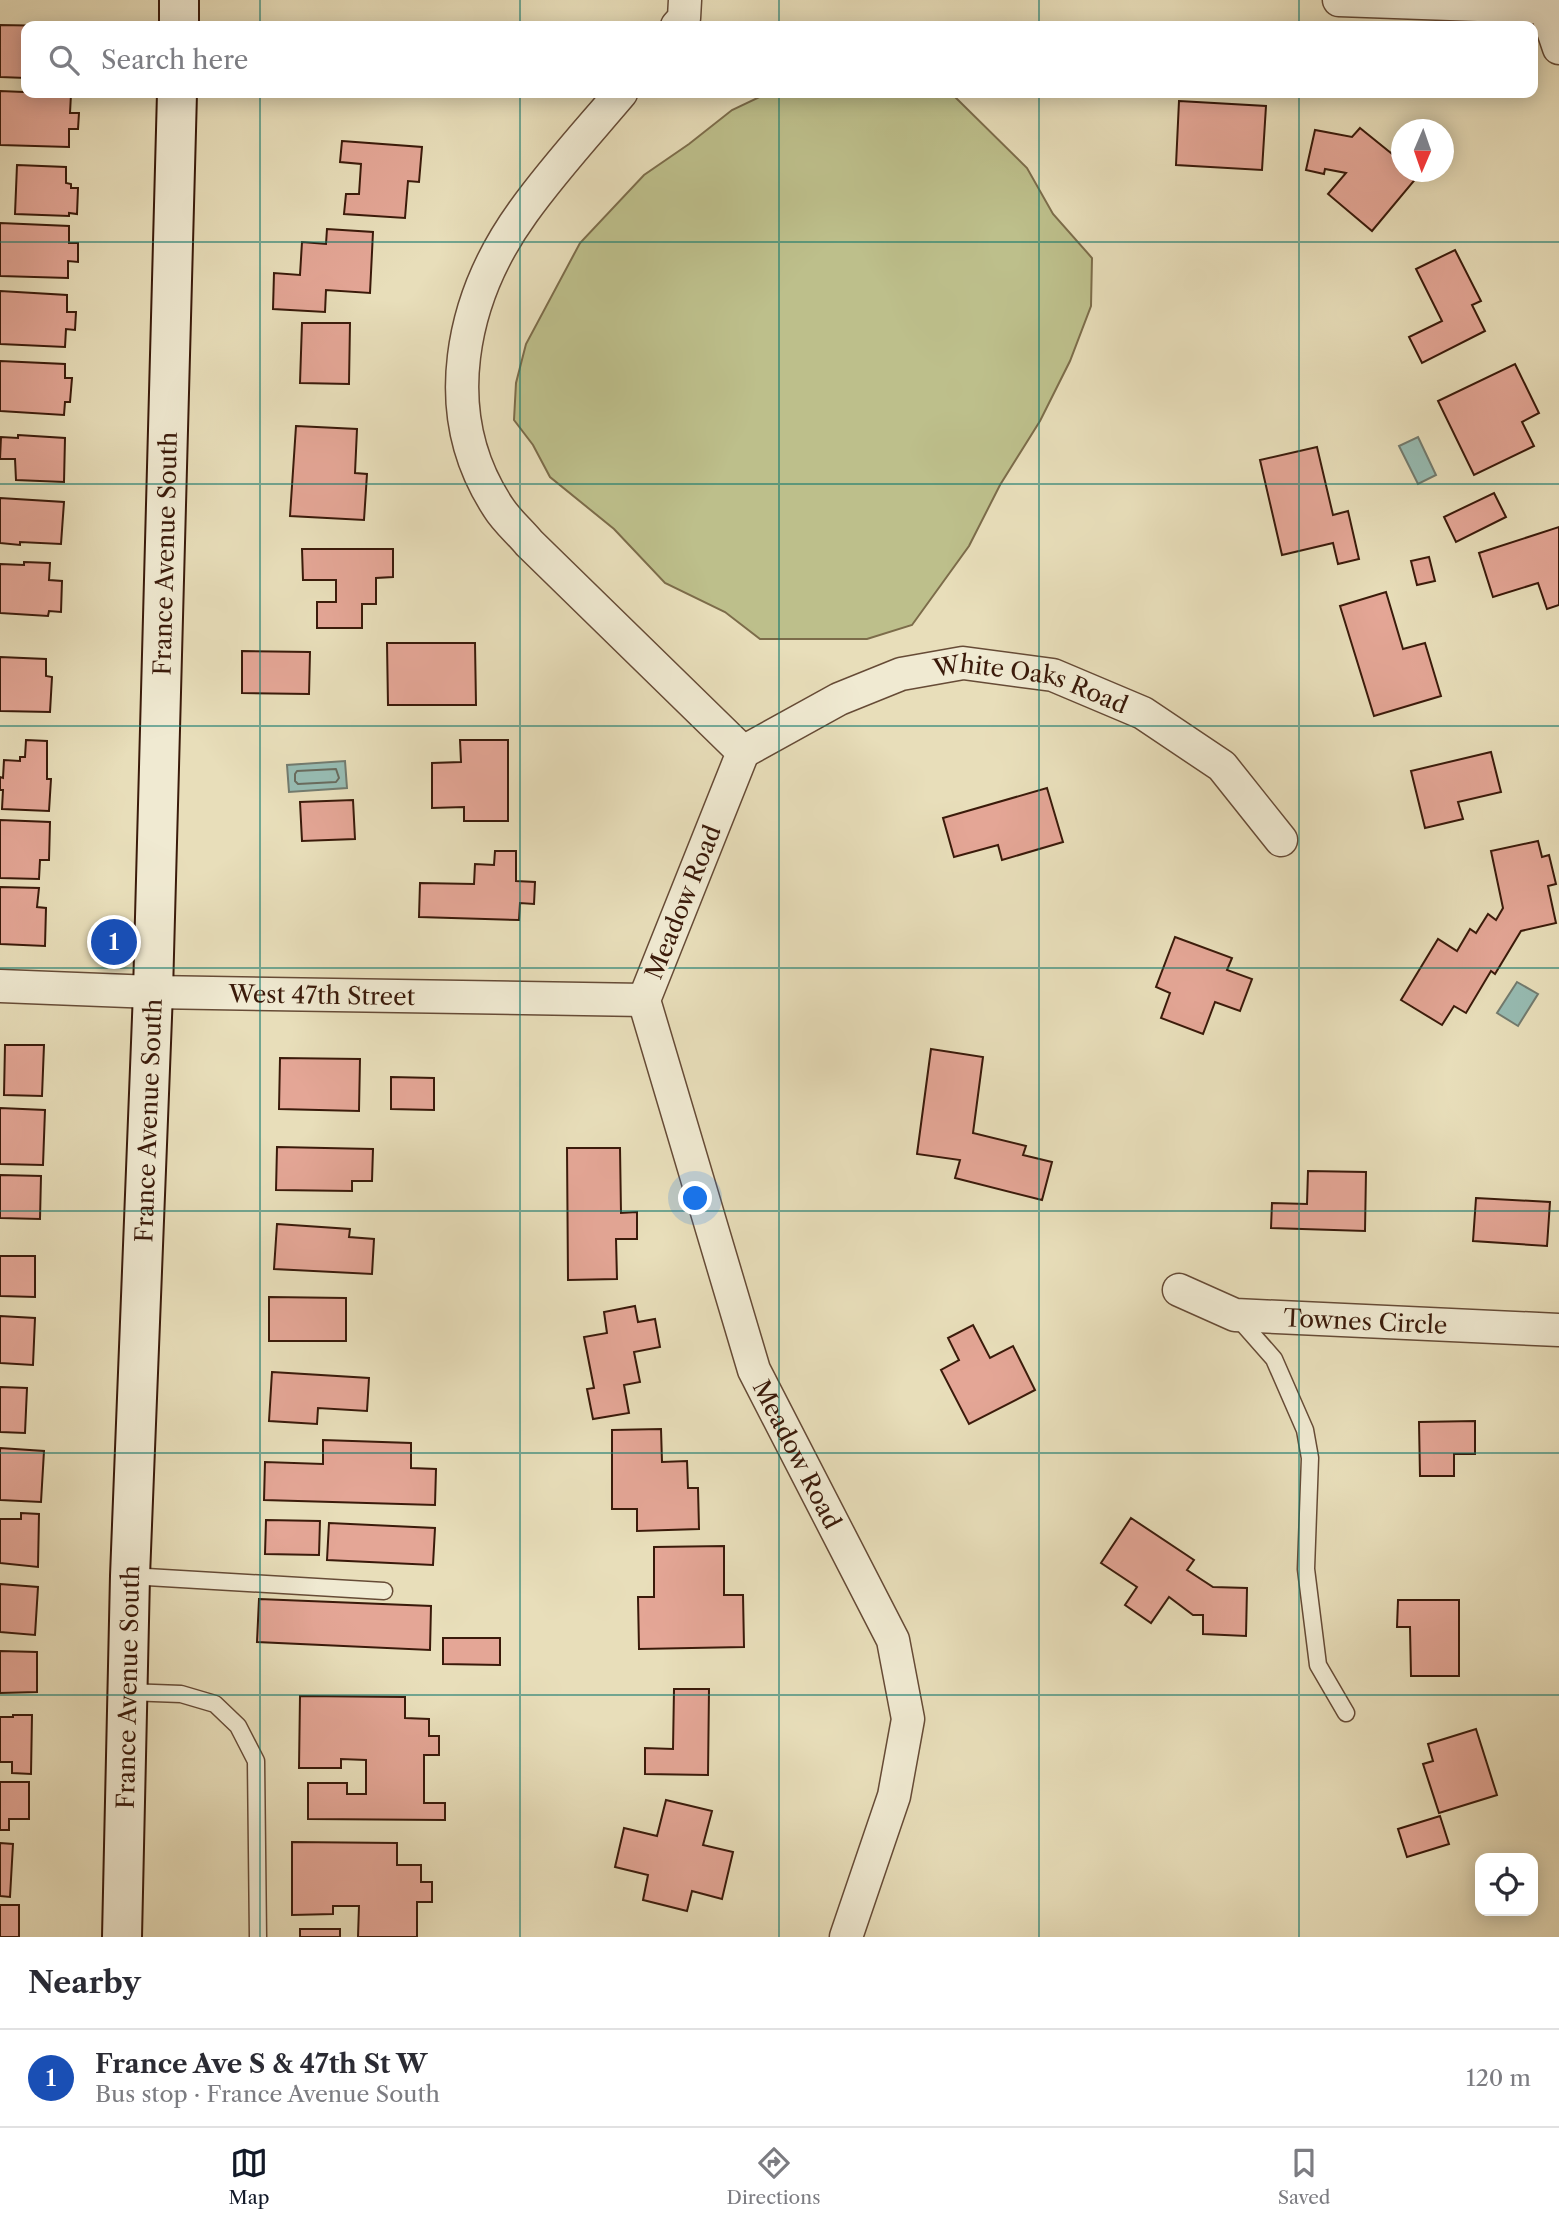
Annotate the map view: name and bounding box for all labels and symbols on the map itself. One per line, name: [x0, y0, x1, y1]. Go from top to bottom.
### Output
north arrow: [1391, 119, 1454, 182]
street label: France Avenue South: [147, 431, 182, 676]
street label: White Oaks Road: [930, 648, 1133, 720]
street label: Meadow Road: [639, 821, 727, 983]
pin: 1: [91, 916, 137, 968]
street label: West 47th Street: [227, 979, 416, 1011]
street label: France Avenue South: [129, 998, 167, 1243]
your location: [678, 1181, 712, 1215]
street label: Townes Circle: [1283, 1303, 1448, 1339]
street label: Meadow Road: [747, 1375, 848, 1534]
street label: France Avenue South: [110, 1565, 145, 1809]

